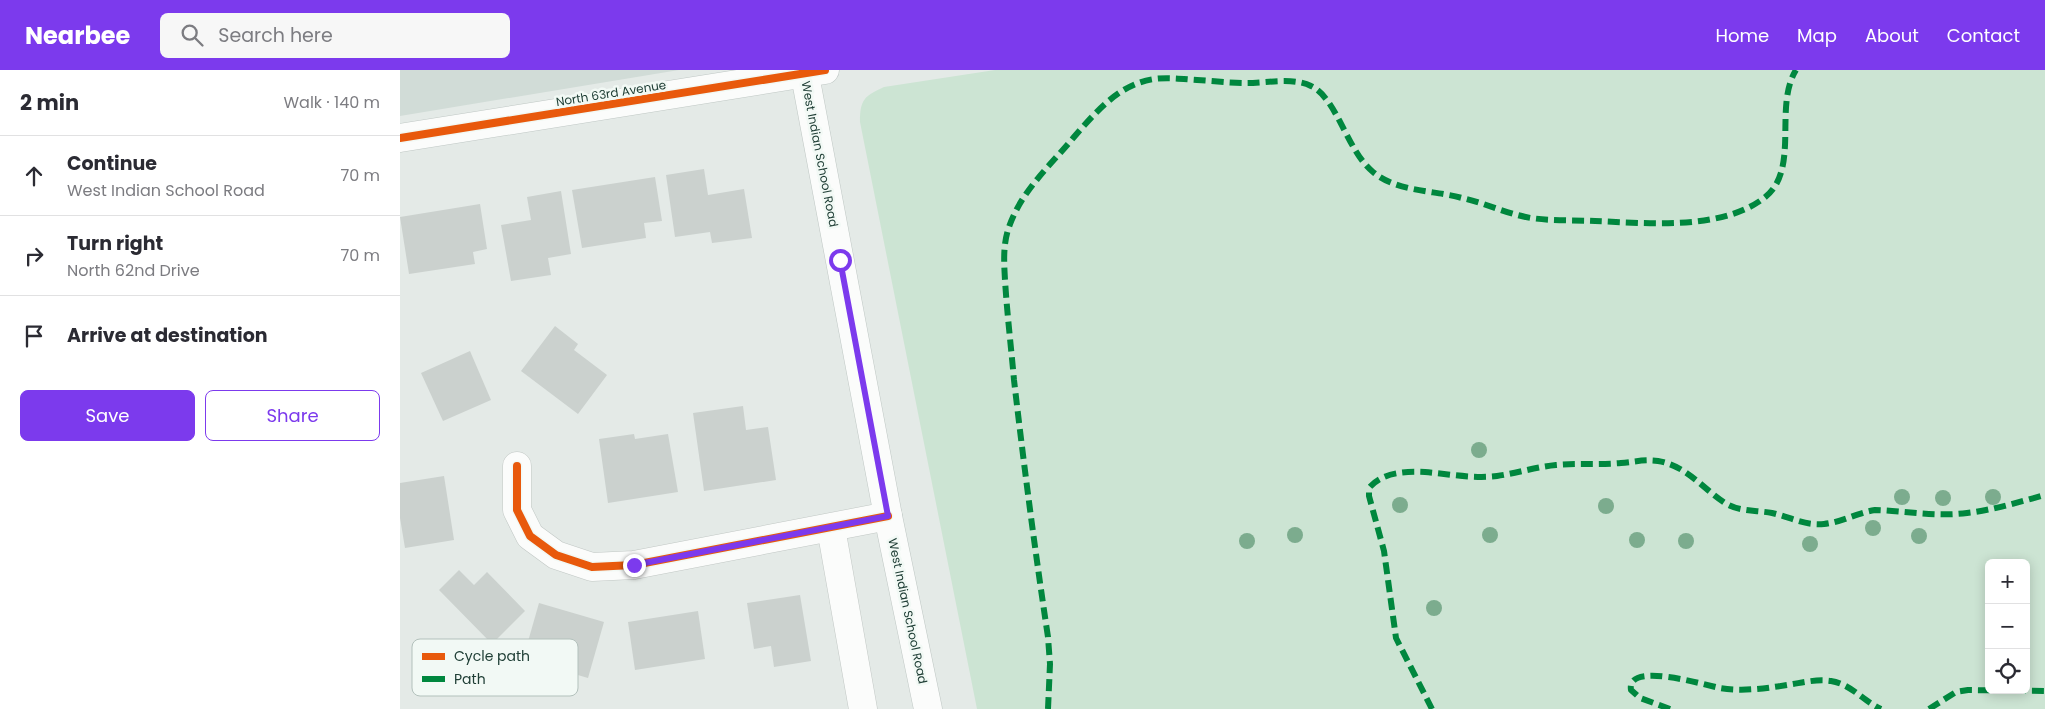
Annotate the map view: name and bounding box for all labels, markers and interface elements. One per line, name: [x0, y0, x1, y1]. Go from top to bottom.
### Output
search box: [160, 13, 510, 58]
text: Nearbee: [25, 19, 130, 52]
icon: search: [178, 21, 206, 49]
text: Search here: [218, 22, 333, 49]
text: Home: [1715, 23, 1769, 48]
text: Map: [1797, 23, 1837, 48]
text: About: [1865, 23, 1919, 48]
text: Contact: [1947, 23, 2020, 48]
street label: North 63rd Avenue: [555, 76, 667, 110]
street label: West Indian School Road: [797, 80, 843, 228]
text: 2 min: [20, 88, 79, 117]
text: Walk · 140 m: [283, 91, 380, 114]
text: Continue: [67, 150, 157, 177]
icon: ahead: [20, 162, 48, 190]
text: 70 m: [340, 164, 380, 187]
text: West Indian School Road: [67, 179, 265, 202]
text: Turn right: [67, 230, 163, 257]
icon: right: [20, 242, 48, 270]
text: 70 m: [340, 244, 380, 267]
route start: [829, 249, 852, 272]
text: North 62nd Drive: [67, 259, 200, 282]
icon: arrive: [20, 322, 48, 350]
text: Arrive at destination: [67, 322, 268, 349]
button: Save: [20, 390, 195, 441]
button: Share: [205, 390, 380, 441]
street label: West Indian School Road: [884, 537, 932, 685]
route end: [623, 554, 646, 577]
map controls: [1985, 559, 2030, 694]
button: +: [1985, 559, 2030, 604]
button: −: [1985, 604, 2030, 649]
legend: [412, 639, 578, 696]
text: Cycle path: [454, 646, 530, 666]
button: locate: [1985, 649, 2030, 694]
text: Path: [454, 669, 486, 689]

